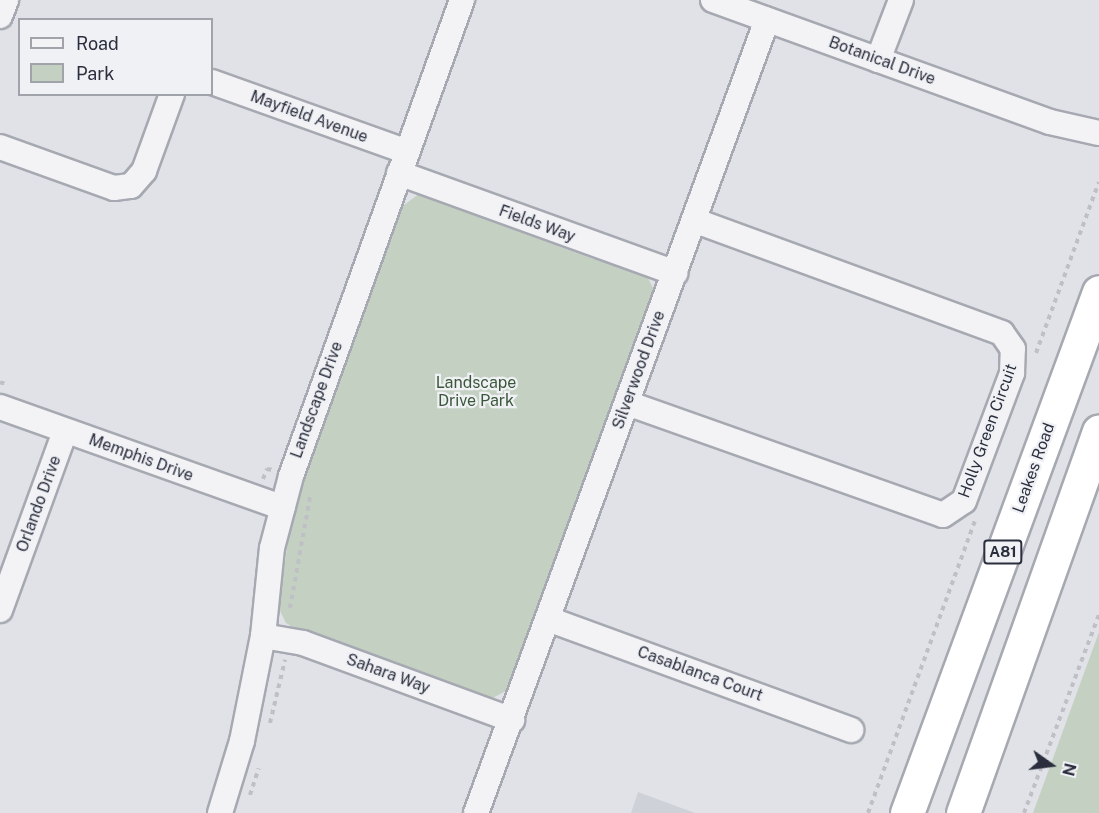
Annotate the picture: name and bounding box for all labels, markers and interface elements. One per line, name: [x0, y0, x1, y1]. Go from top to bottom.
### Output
legend: [18, 18, 213, 96]
text: Road: [76, 33, 119, 54]
street label: Botanical Drive: [826, 33, 938, 89]
text: Park: [76, 63, 114, 84]
street label: Mayfield Avenue: [248, 87, 370, 147]
street label: Fields Way: [496, 201, 578, 247]
street label: Silverwood Drive: [609, 308, 669, 432]
street label: Landscape Drive: [287, 339, 347, 461]
street label: Holly Green Circuit: [955, 361, 1021, 501]
park label: Landscape Drive Park: [436, 373, 516, 411]
street label: Leakes Road: [1009, 420, 1059, 516]
street label: Memphis Drive: [86, 430, 196, 486]
street label: Orlando Drive: [13, 453, 65, 555]
road number: A81: [982, 540, 1024, 564]
street label: Casablanca Court: [635, 642, 765, 706]
street label: Sahara Way: [343, 650, 433, 698]
north arrow: [1021, 735, 1081, 795]
text: N: [1058, 761, 1080, 778]

